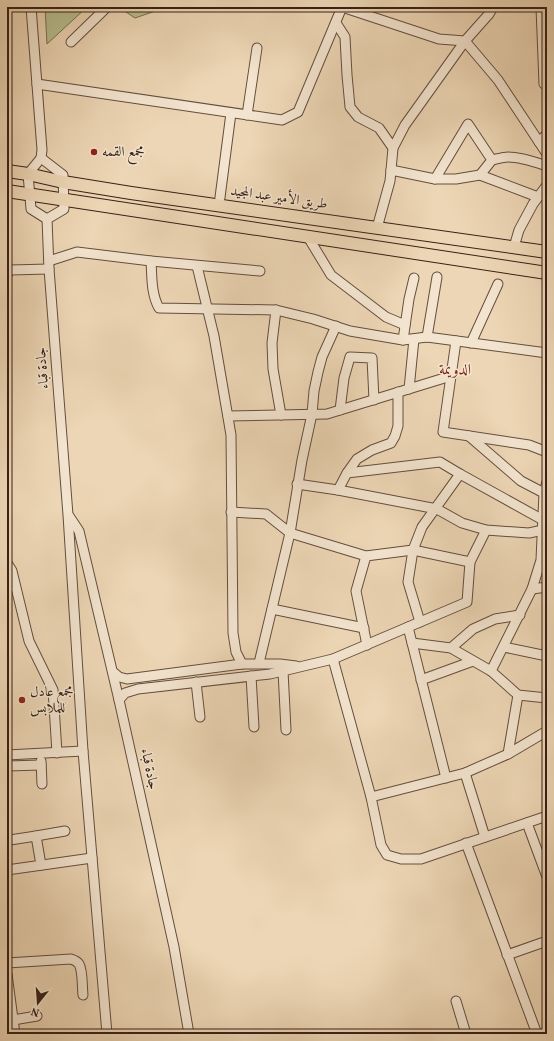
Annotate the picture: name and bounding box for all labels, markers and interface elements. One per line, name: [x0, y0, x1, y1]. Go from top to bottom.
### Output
place label: مجمع القمه: [102, 143, 145, 165]
marker: مجمع القمه: [89, 147, 99, 157]
street label: طريق الأمير عبد المجيد: [229, 180, 329, 214]
street label: جادة قباء: [32, 346, 54, 390]
district label: الدويمة: [439, 360, 471, 381]
place label: مجمع عادل للملابس: [30, 683, 73, 718]
marker: مجمع عادل للملابس: [17, 695, 27, 705]
street label: جادة قباء: [135, 746, 163, 792]
north arrow: [18, 983, 58, 1023]
text: N: [29, 1003, 42, 1019]

